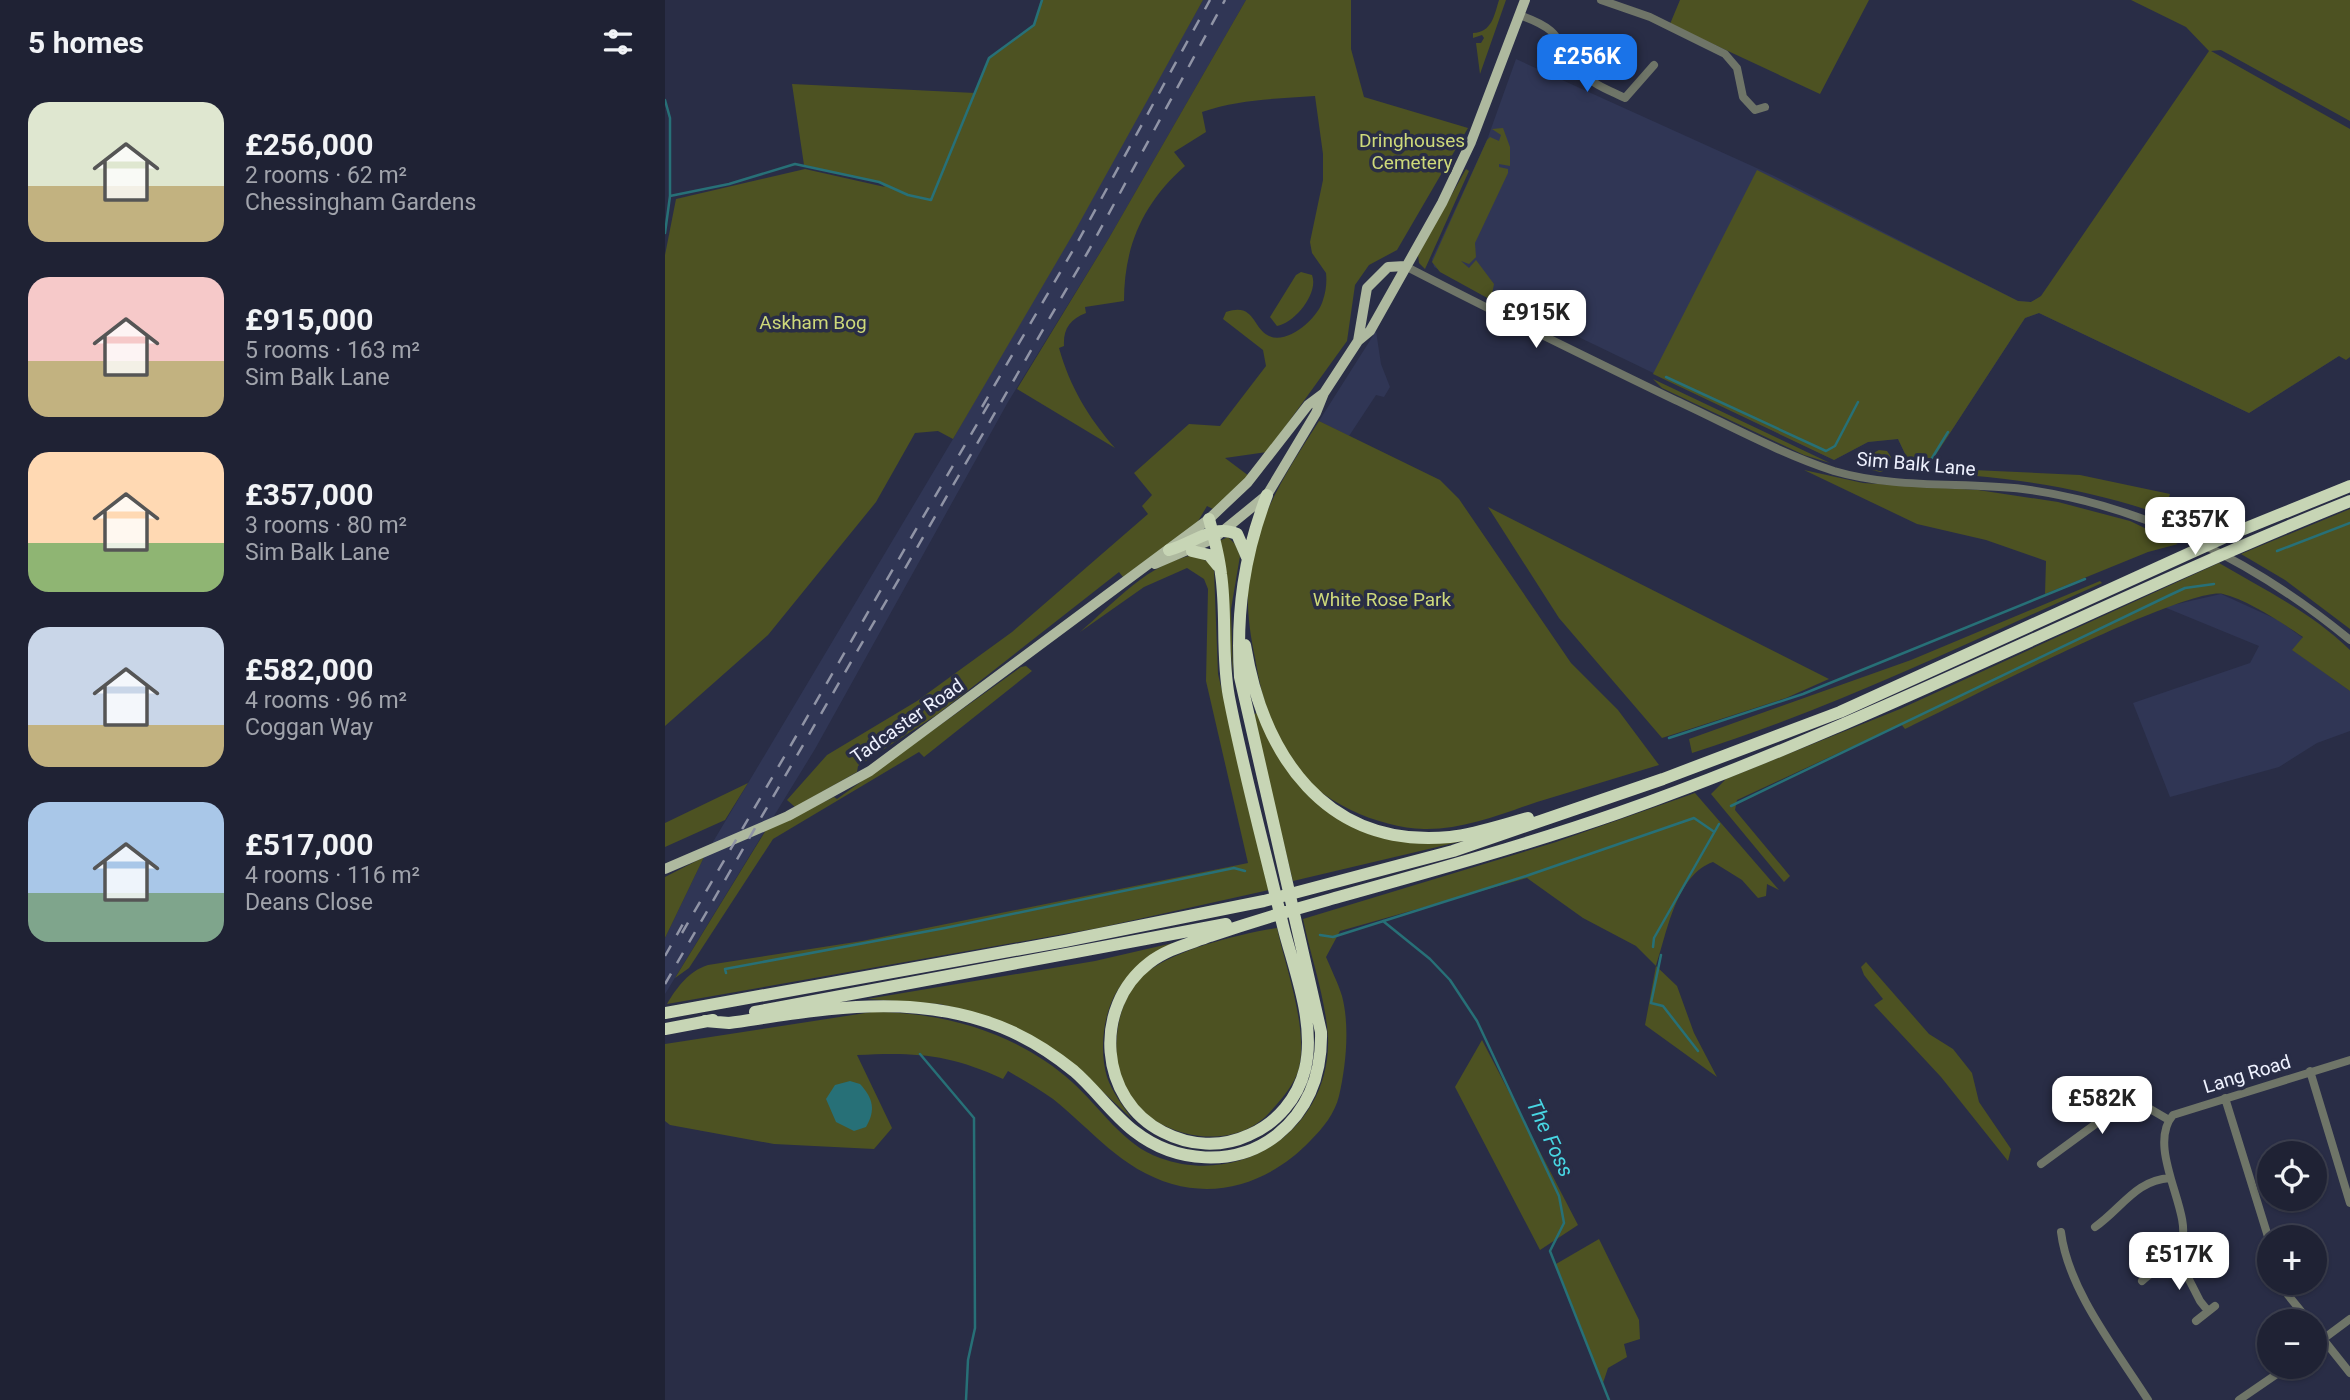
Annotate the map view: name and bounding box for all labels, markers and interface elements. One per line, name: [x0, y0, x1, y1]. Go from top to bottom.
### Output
icon: filters: [599, 23, 637, 61]
text: 5 homes: [28, 25, 144, 60]
pin: £256K: [1538, 34, 1636, 94]
text: £256K: [1553, 43, 1621, 70]
text: £256,000: [245, 127, 373, 162]
park label: Dringhouses Cemetery: [1359, 129, 1465, 174]
icon: home: [84, 130, 168, 214]
text: 2 rooms · 62 m²: [245, 162, 407, 189]
text: Chessingham Gardens: [245, 189, 476, 216]
pin: £915K: [1487, 290, 1585, 350]
text: £915K: [1502, 299, 1570, 326]
text: £915,000: [245, 302, 373, 337]
icon: home: [84, 305, 168, 389]
park label: Askham Bog: [759, 311, 867, 334]
text: 5 rooms · 163 m²: [245, 337, 420, 364]
text: Sim Balk Lane: [245, 364, 390, 391]
street label: Sim Balk Lane: [1855, 447, 1977, 481]
text: £357,000: [245, 477, 373, 512]
icon: home: [84, 480, 168, 564]
pin: £357K: [2146, 498, 2244, 557]
text: £357K: [2161, 506, 2229, 533]
text: 3 rooms · 80 m²: [245, 512, 407, 539]
text: Sim Balk Lane: [245, 539, 390, 566]
park label: White Rose Park: [1313, 588, 1452, 611]
text: £582,000: [245, 652, 373, 687]
icon: home: [84, 655, 168, 739]
street label: Tadcaster Road: [846, 674, 968, 768]
text: 4 rooms · 96 m²: [245, 687, 407, 714]
text: Coggan Way: [245, 714, 373, 741]
text: £517,000: [245, 827, 373, 862]
icon: home: [84, 830, 168, 914]
text: 4 rooms · 116 m²: [245, 862, 420, 889]
text: Deans Close: [245, 889, 373, 916]
street label: Lang Road: [2201, 1050, 2293, 1098]
pin: £582K: [2053, 1076, 2151, 1136]
text: £582K: [2068, 1085, 2136, 1112]
water label: The Foss: [1522, 1095, 1578, 1181]
map controls: [2257, 1141, 2327, 1379]
button: locate: [2257, 1141, 2327, 1211]
button: +: [2257, 1225, 2327, 1295]
pin: £517K: [2130, 1232, 2228, 1292]
text: £517K: [2145, 1241, 2213, 1268]
button: −: [2257, 1309, 2327, 1379]

